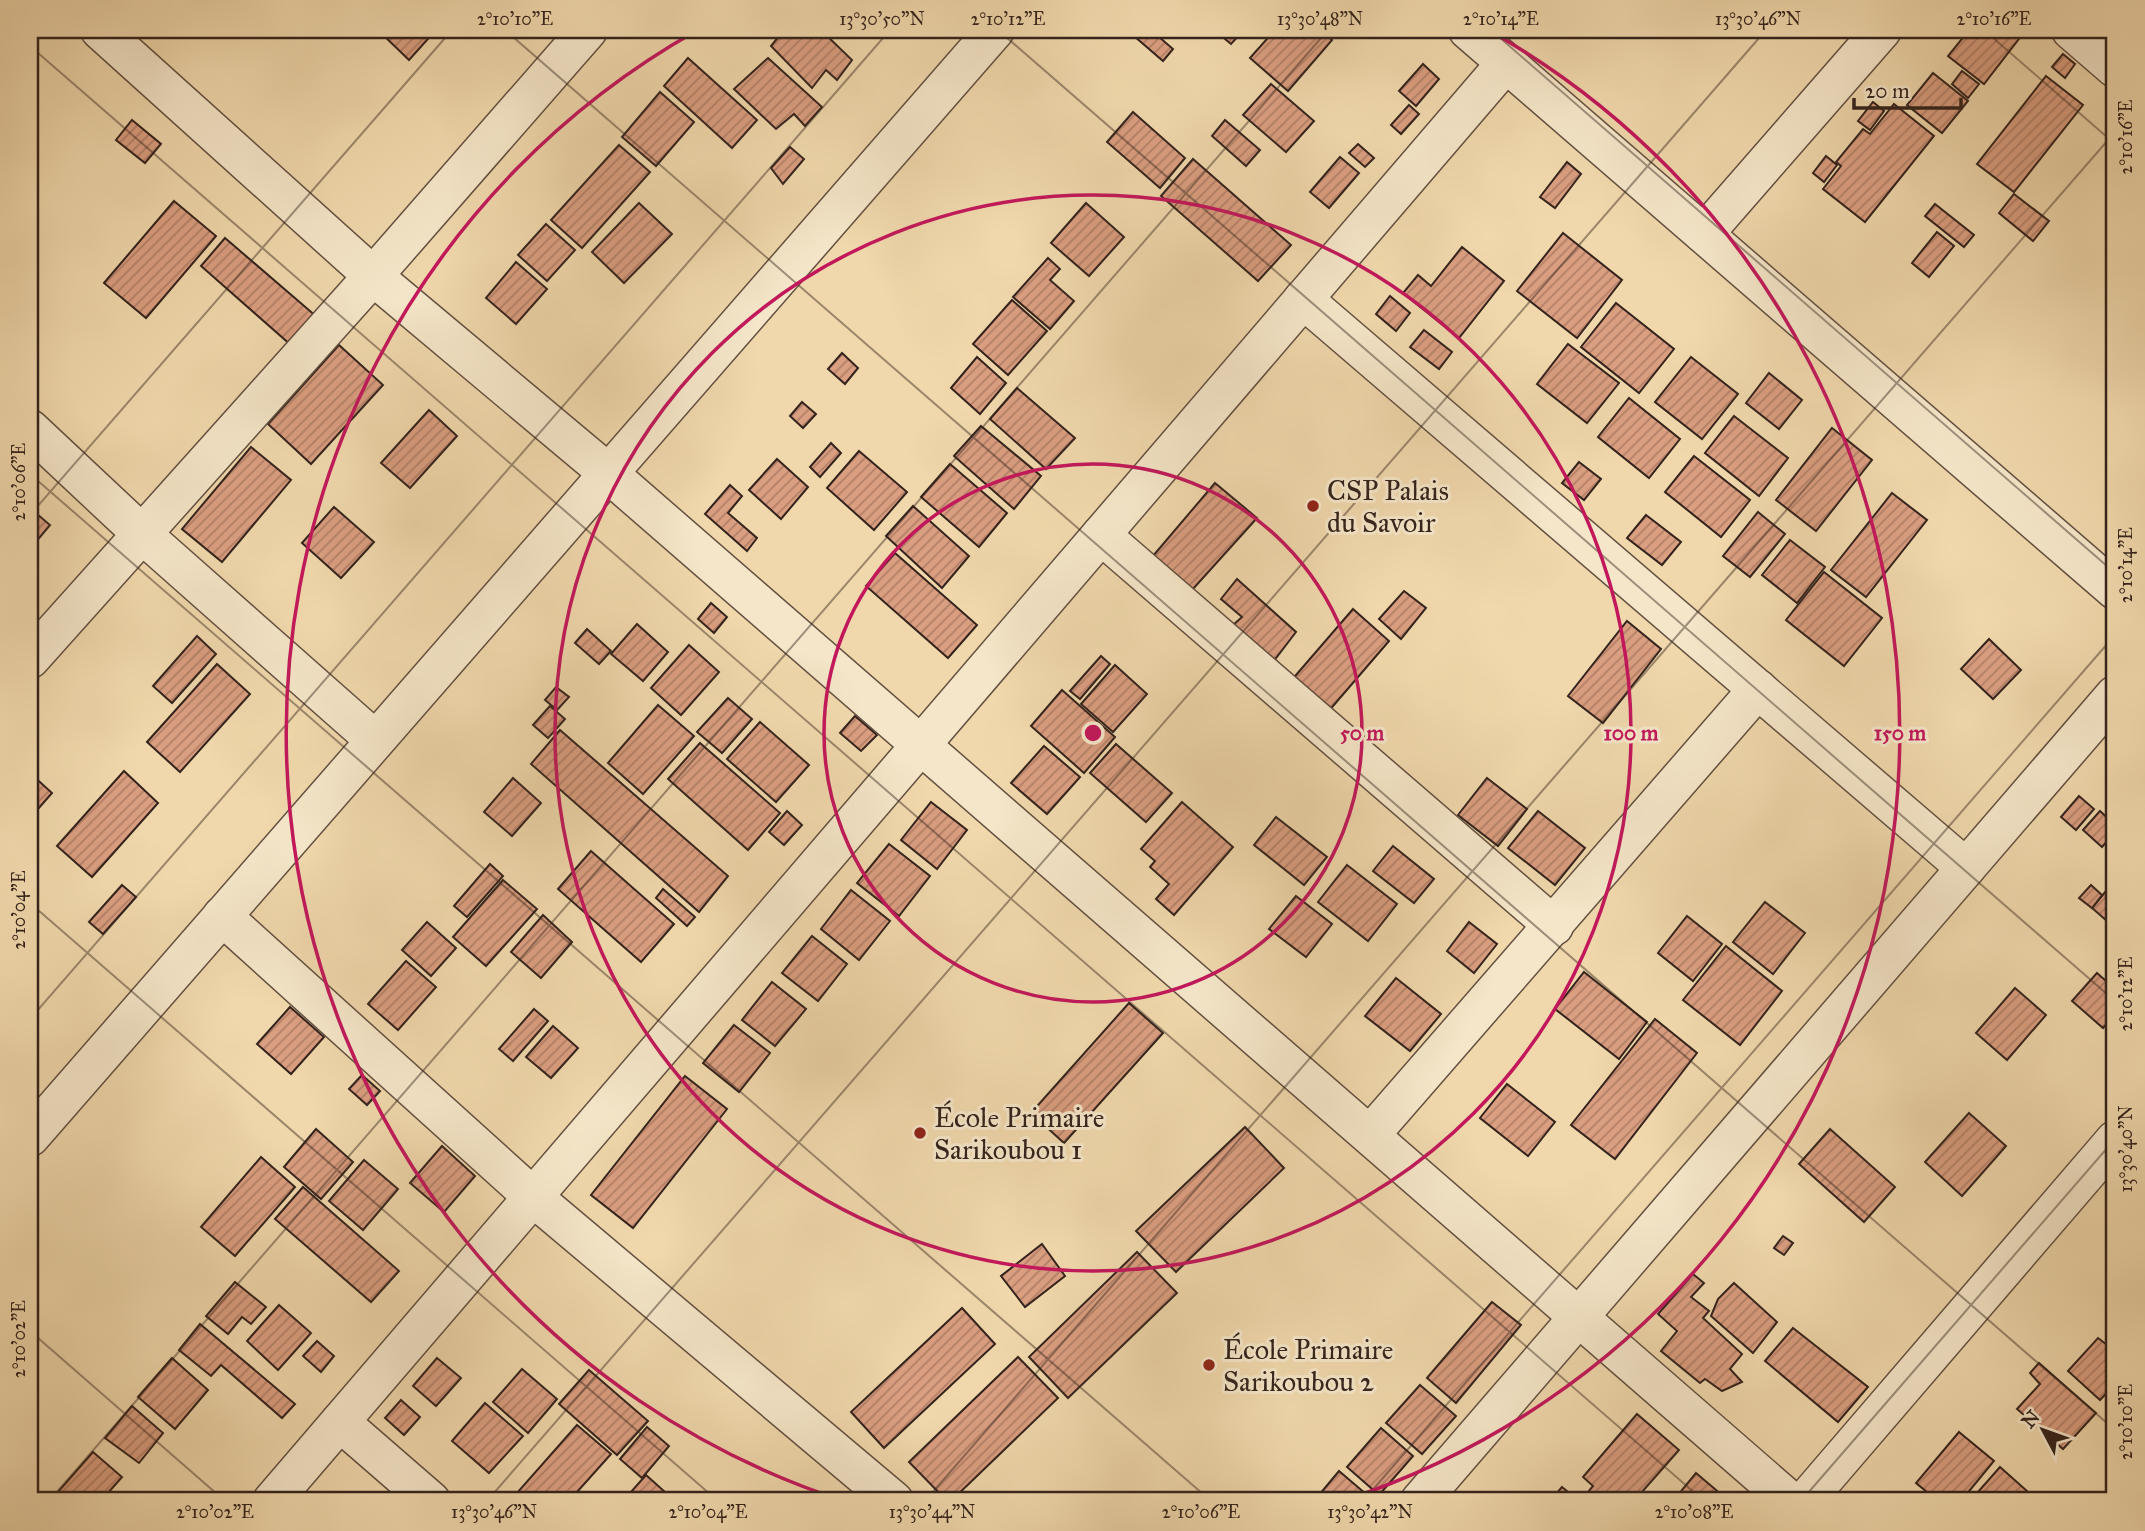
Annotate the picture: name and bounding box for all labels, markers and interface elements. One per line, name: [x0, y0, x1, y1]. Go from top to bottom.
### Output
text: 2°10'10"E: [477, 8, 553, 30]
text: 13°30'50"N: [839, 8, 925, 30]
text: 2°10'12"E: [971, 8, 1045, 30]
text: 13°30'48"N: [1277, 8, 1363, 30]
text: 2°10'14"E: [1463, 8, 1539, 30]
text: 13°30'46"N: [1715, 8, 1801, 30]
text: 2°10'16"E: [1957, 8, 2032, 30]
scale bar: [1854, 66, 1961, 110]
text: 20 m: [1865, 78, 1910, 104]
text: 2°10'16"E: [2115, 99, 2137, 174]
text: 2°10'06"E: [8, 443, 30, 521]
place label: CSP Palais du Savoir: [1327, 473, 1449, 540]
marker: CSP Palais du Savoir: [1305, 498, 1321, 514]
text: 2°10'14"E: [2115, 527, 2137, 603]
text: 50 m: [1340, 720, 1384, 746]
text: 100 m: [1604, 720, 1659, 746]
text: 150 m: [1874, 720, 1926, 746]
centre of rings: [1081, 721, 1105, 745]
text: 2°10'04"E: [8, 870, 30, 950]
text: 2°10'12"E: [2115, 957, 2137, 1031]
place label: École Primaire Sarikoubou 1: [934, 1100, 1104, 1167]
text: 13°30'40"N: [2115, 1105, 2137, 1193]
marker: École Primaire Sarikoubou 1: [912, 1125, 928, 1141]
text: 2°10'02"E: [8, 1300, 30, 1378]
place label: École Primaire Sarikoubou 2: [1223, 1332, 1393, 1399]
marker: École Primaire Sarikoubou 2: [1201, 1357, 1217, 1373]
text: 2°10'10"E: [2115, 1384, 2137, 1460]
north arrow: [2008, 1394, 2078, 1464]
text: N: [2017, 1406, 2045, 1433]
text: 2°10'02"E: [176, 1501, 254, 1523]
text: 13°30'46"N: [451, 1501, 537, 1523]
text: 2°10'04"E: [668, 1501, 748, 1523]
text: 13°30'44"N: [889, 1501, 975, 1523]
text: 2°10'06"E: [1162, 1501, 1240, 1523]
text: 13°30'42"N: [1327, 1501, 1413, 1523]
text: 2°10'08"E: [1655, 1501, 1733, 1523]

